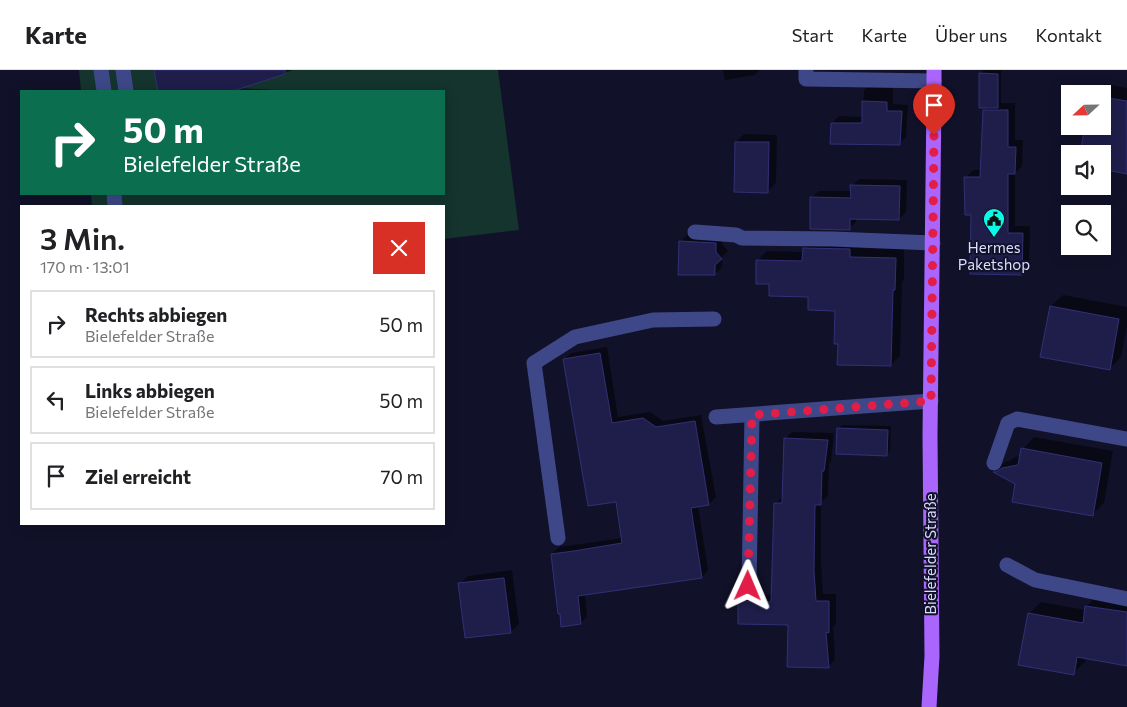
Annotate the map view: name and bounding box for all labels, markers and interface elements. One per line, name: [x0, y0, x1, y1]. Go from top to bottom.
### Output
text: Karte: [25, 20, 87, 49]
text: Start: [792, 24, 834, 46]
text: Karte: [862, 24, 907, 46]
text: Über uns: [935, 24, 1008, 46]
text: Kontakt: [1036, 24, 1102, 46]
pin: [913, 84, 955, 135]
north arrow: [1061, 85, 1111, 135]
map controls: [1061, 85, 1111, 255]
icon: arrive: [920, 91, 948, 119]
text: 50 m: [123, 107, 204, 150]
icon: right: [40, 110, 105, 175]
button: sound: [1061, 145, 1111, 195]
text: Bielefelder Straße: [123, 150, 301, 177]
button: search: [1061, 205, 1111, 255]
public building icon: Hermes Paketshop: [982, 207, 1006, 238]
text: 3 Min.: [40, 219, 125, 256]
button: close: [373, 222, 425, 274]
place label: Hermes Paketshop: [958, 238, 1030, 273]
text: 170 m · 13:01: [40, 257, 130, 276]
text: Rechts abbiegen: [85, 303, 227, 326]
icon: right: [42, 310, 70, 338]
text: 50 m: [379, 313, 423, 336]
text: Bielefelder Straße: [85, 326, 214, 345]
text: Links abbiegen: [85, 379, 215, 402]
icon: left: [42, 386, 70, 414]
text: 50 m: [379, 389, 423, 412]
text: Bielefelder Straße: [85, 402, 214, 421]
icon: arrive: [42, 462, 70, 490]
text: Ziel erreicht: [85, 465, 191, 488]
text: 70 m: [380, 465, 423, 488]
street label: Bielefelder Straße: [921, 493, 939, 615]
position arrow: [721, 559, 773, 611]

